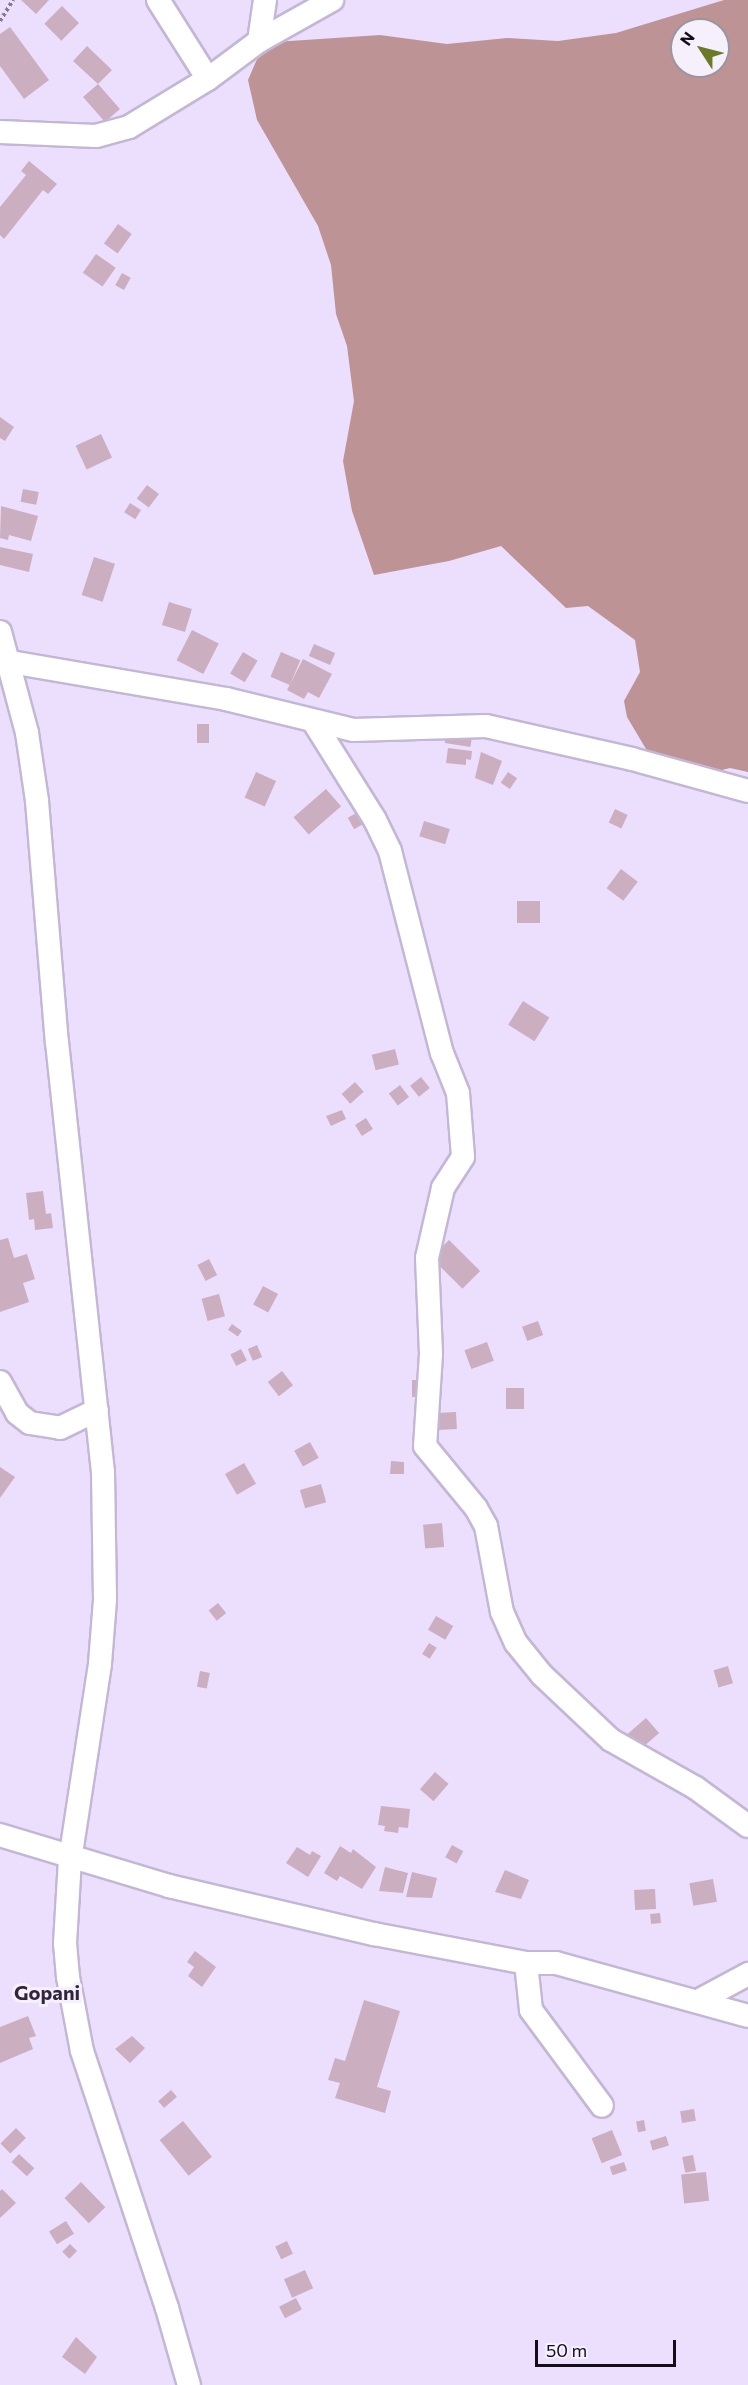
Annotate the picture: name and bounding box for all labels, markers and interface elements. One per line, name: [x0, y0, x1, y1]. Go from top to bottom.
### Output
north arrow: [670, 18, 730, 78]
text: N: [675, 28, 698, 49]
district label: Gopani: [14, 1980, 80, 2004]
scale bar: [538, 2328, 679, 2366]
text: 50 m: [546, 2339, 587, 2361]

